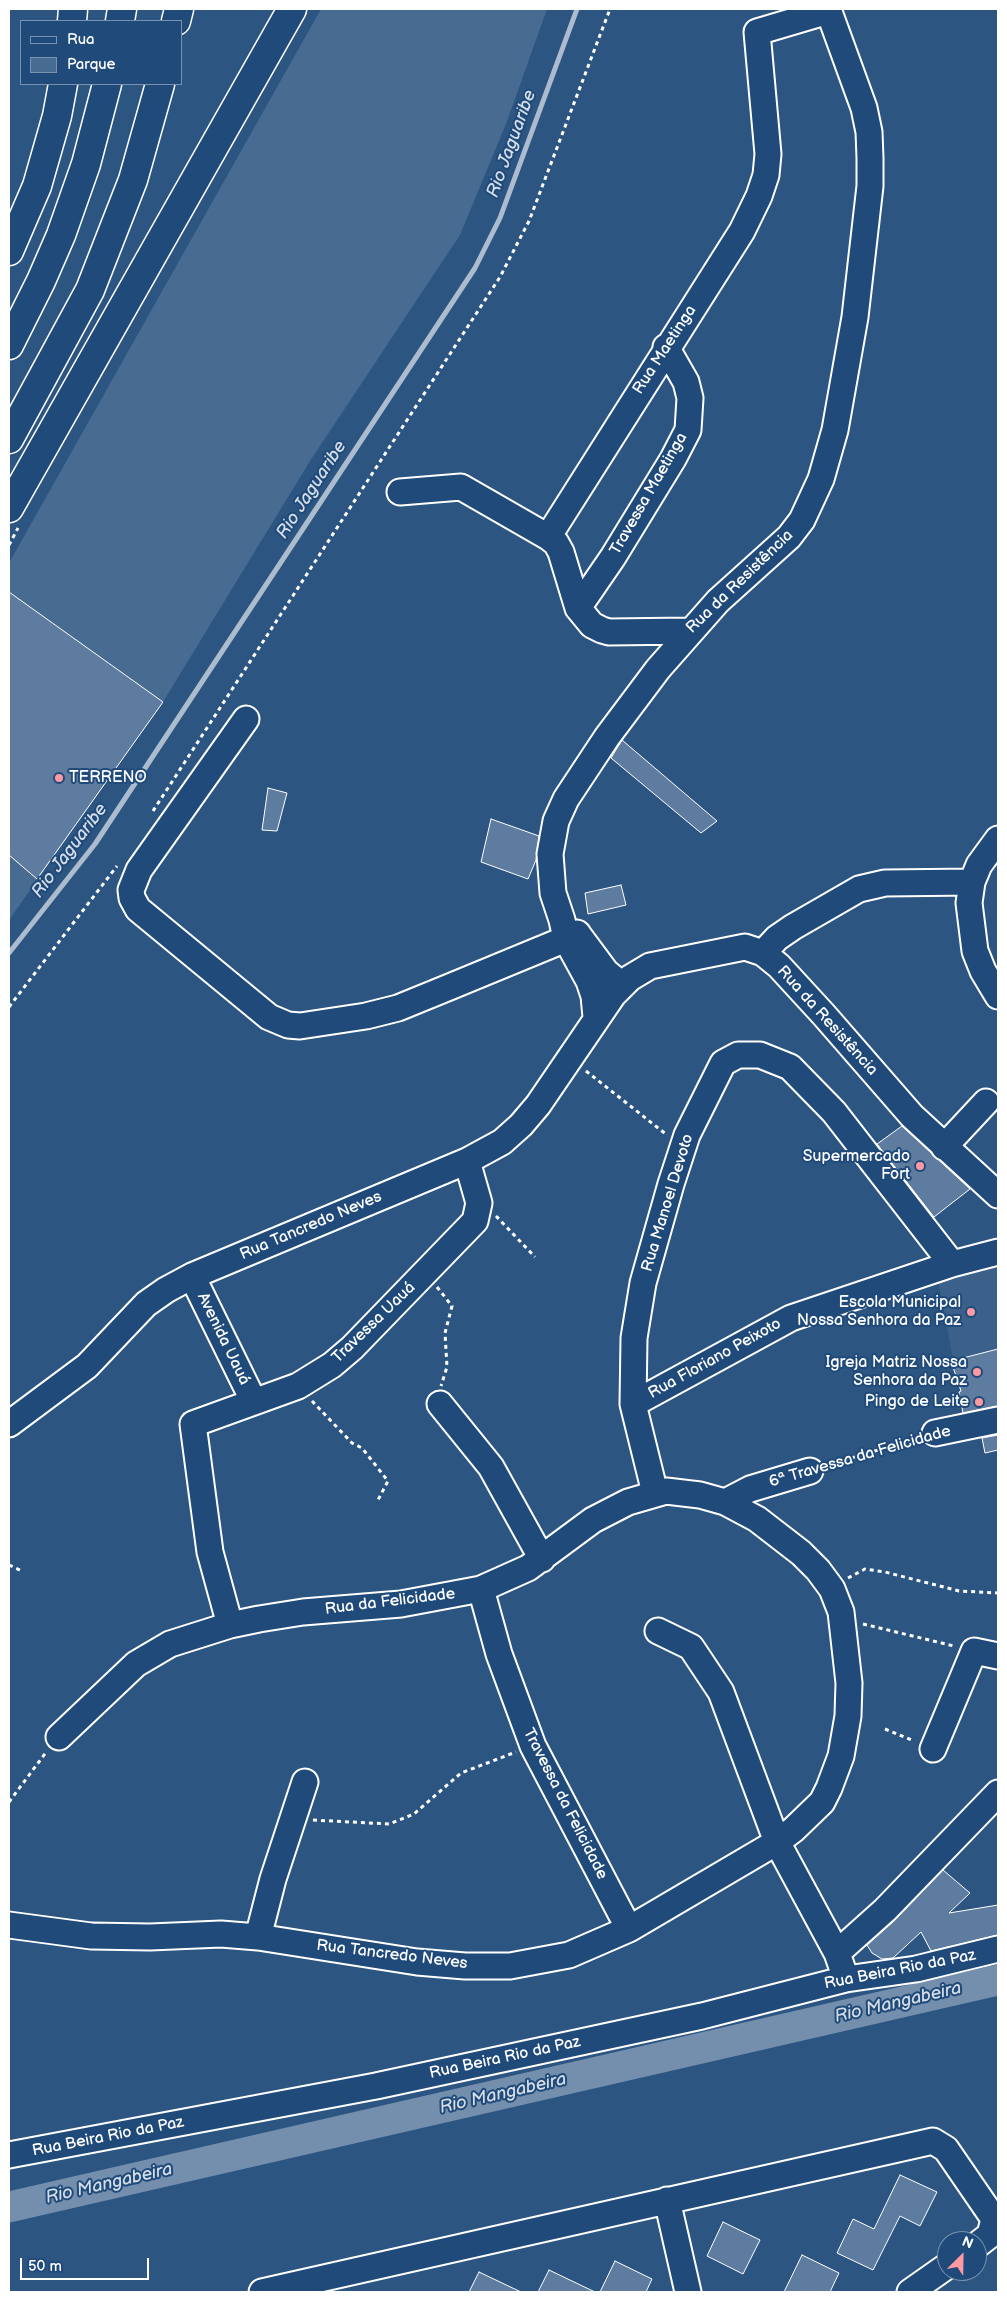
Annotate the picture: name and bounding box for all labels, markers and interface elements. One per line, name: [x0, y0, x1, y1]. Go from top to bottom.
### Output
legend: [20, 20, 182, 85]
text: Rua: [67, 30, 95, 49]
text: Parque: [67, 55, 115, 74]
water label: Rio Jaguaribe: [483, 87, 541, 201]
street label: Rua Maetinga: [629, 302, 701, 398]
street label: Travessa Maetinga: [606, 429, 692, 559]
water label: Rio Jaguaribe: [272, 437, 352, 543]
street label: Rua da Resistência: [683, 526, 797, 638]
place label: TERRENO: [69, 768, 147, 788]
marker: TERRENO: [53, 772, 65, 784]
water label: Rio Jaguaribe: [27, 799, 113, 903]
street label: Rua da Resistência: [773, 962, 881, 1080]
street label: Rua Manoel Devoto: [638, 1132, 698, 1274]
place label: Supermercado Fort: [803, 1147, 910, 1185]
marker: Supermercado Fort: [914, 1160, 926, 1172]
street label: Rua Tancredo Neves: [237, 1187, 385, 1265]
street label: Travessa Uauá: [328, 1278, 420, 1368]
street label: Avenida Uauá: [192, 1290, 254, 1388]
place label: Escola Municipal Nossa Senhora da Paz: [797, 1293, 961, 1331]
marker: Escola Municipal Nossa Senhora da Paz: [965, 1306, 977, 1318]
street label: Rua Floriano Peixoto: [645, 1315, 785, 1403]
place label: Igreja Matriz Nossa Senhora da Paz: [825, 1353, 967, 1391]
marker: Igreja Matriz Nossa Senhora da Paz: [971, 1366, 983, 1378]
place label: Pingo de Leite: [865, 1392, 969, 1412]
marker: Pingo de Leite: [973, 1396, 985, 1408]
street label: 6ª Travessa da Felicidade: [767, 1422, 953, 1492]
street label: Rua da Felicidade: [324, 1584, 456, 1620]
street label: Travessa da Felicidade: [519, 1725, 611, 1883]
street label: Rua Tancredo Neves: [315, 1936, 469, 1974]
street label: Rua Beira Rio da Paz: [823, 1946, 977, 1994]
water label: Rio Mangabeira: [833, 1978, 963, 2028]
street label: Rua Beira Rio da Paz: [428, 2033, 582, 2083]
water label: Rio Mangabeira: [438, 2069, 568, 2119]
street label: Rua Beira Rio da Paz: [31, 2113, 185, 2161]
water label: Rio Mangabeira: [44, 2159, 174, 2209]
north arrow: [937, 2231, 987, 2281]
text: N: [959, 2233, 976, 2253]
scale bar: [22, 2248, 151, 2280]
text: 50 m: [28, 2257, 62, 2276]

